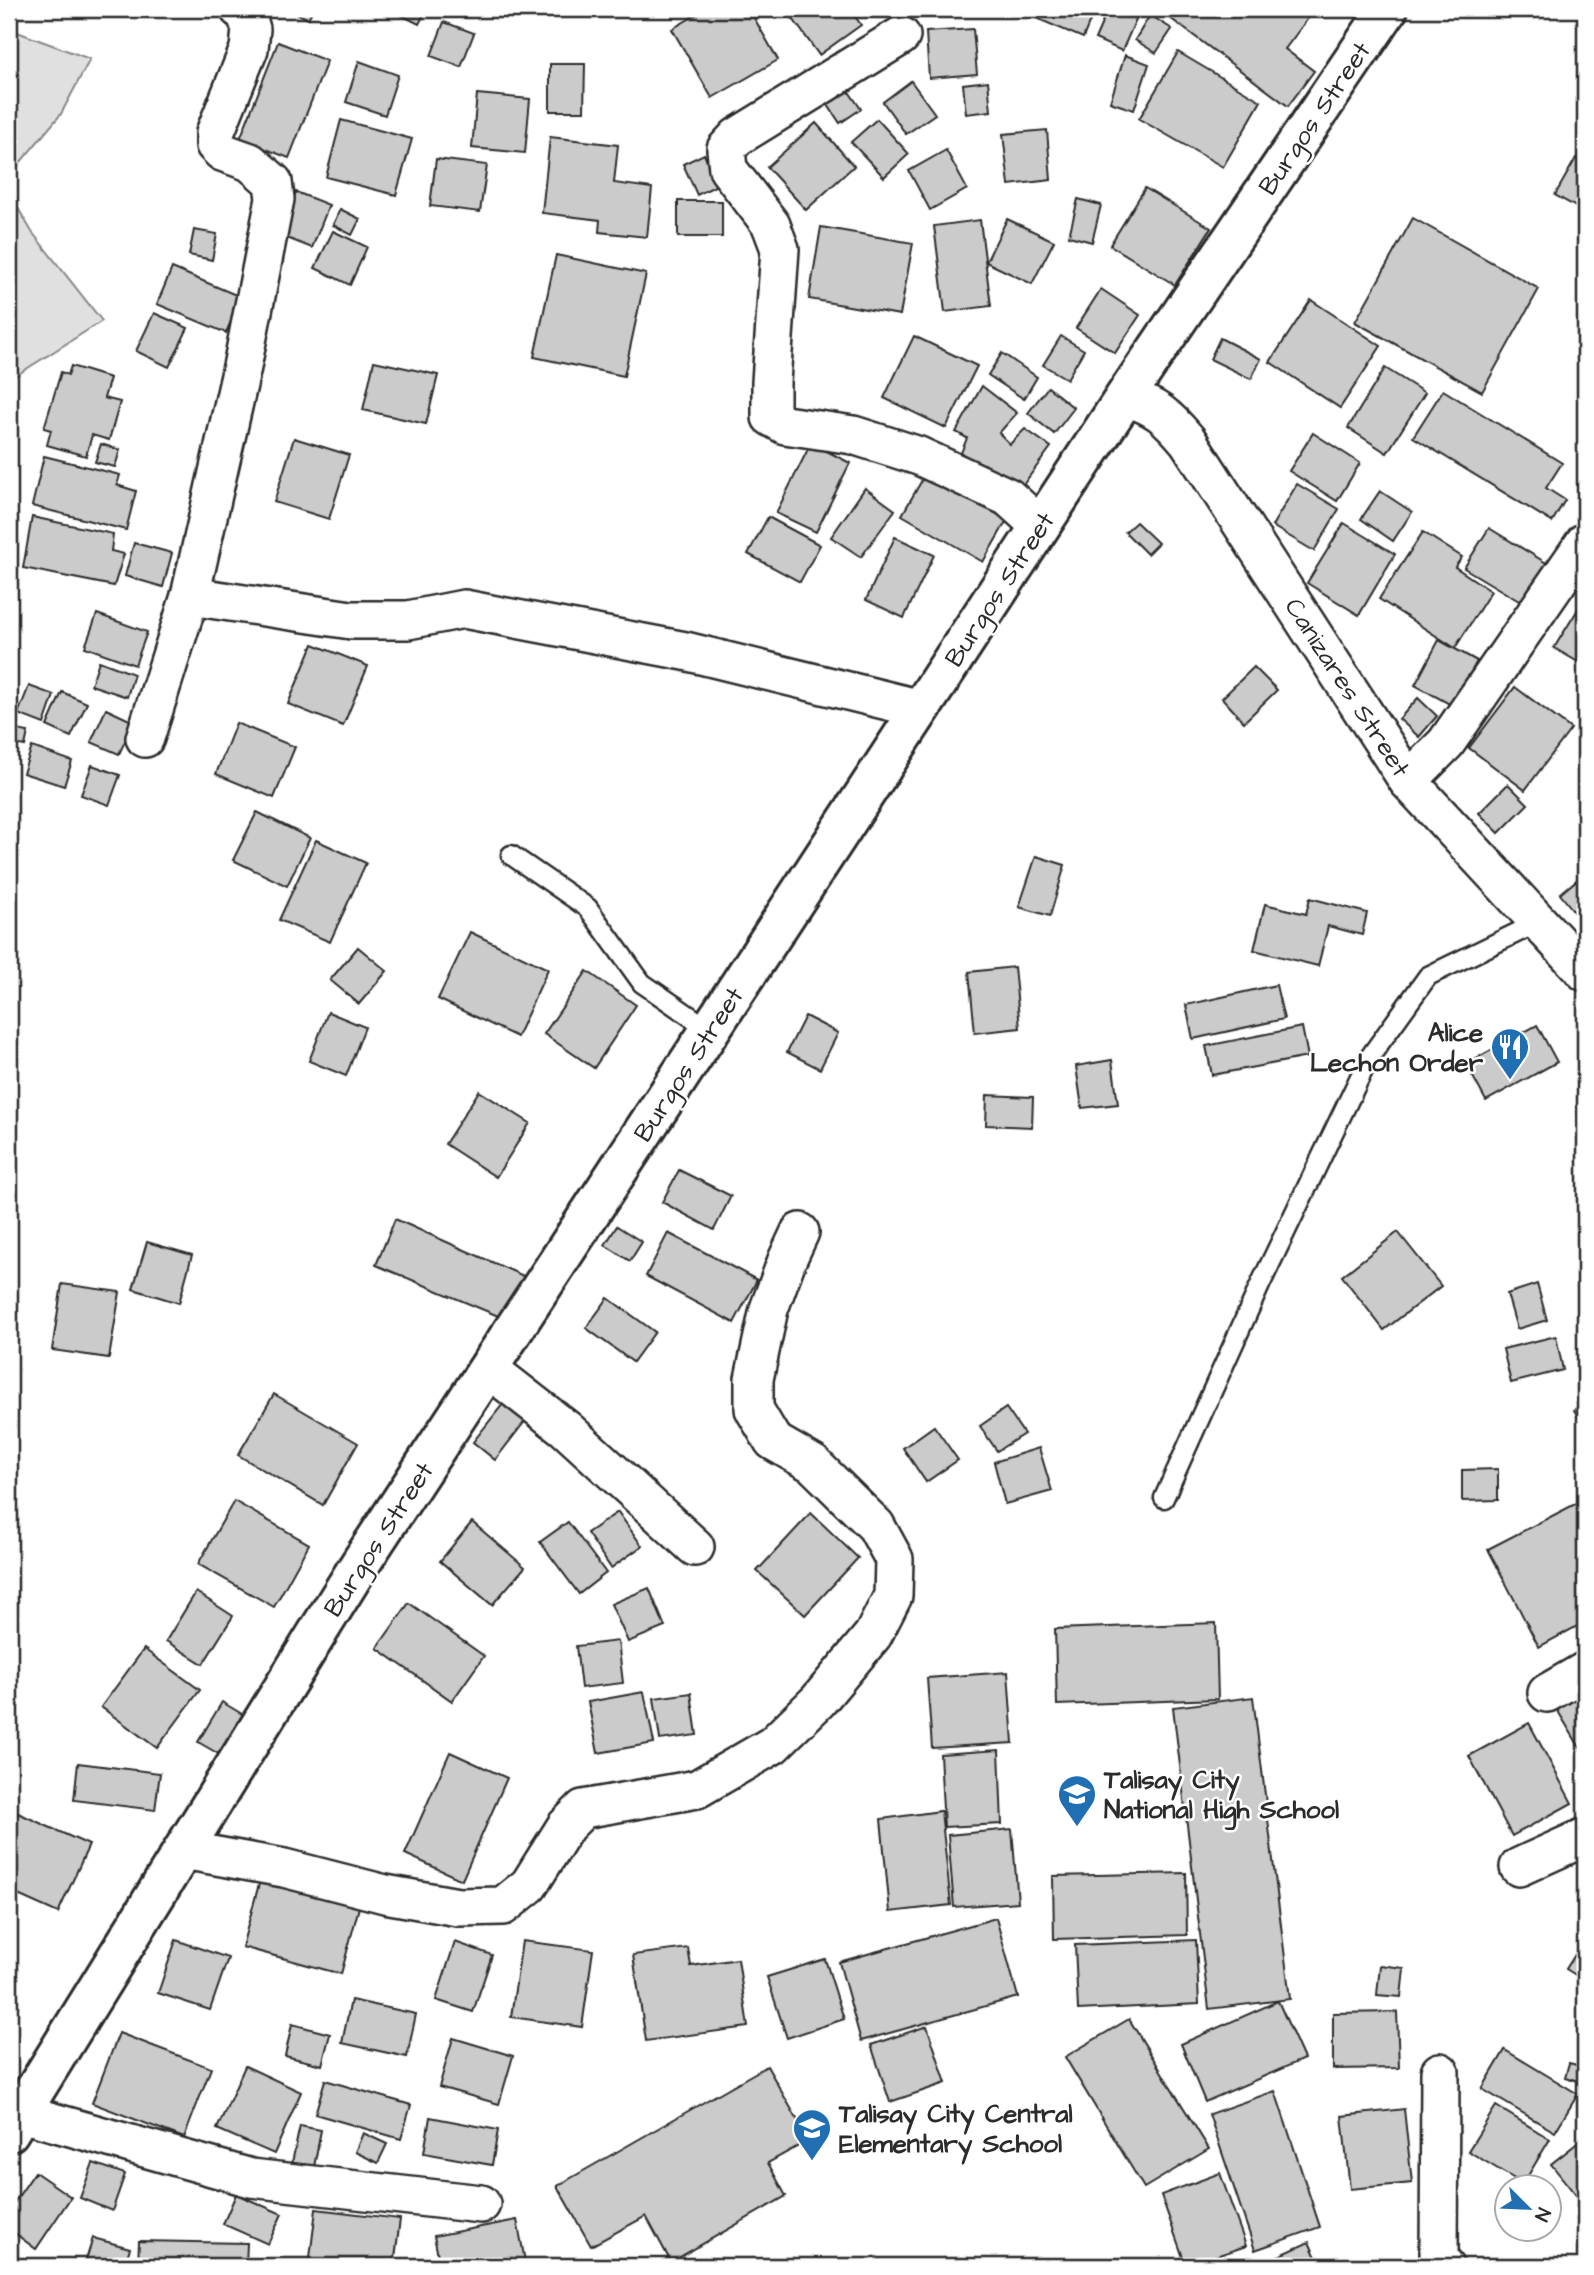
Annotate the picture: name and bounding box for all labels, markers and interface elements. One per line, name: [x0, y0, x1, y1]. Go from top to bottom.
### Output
street label: Burgos Street: [1250, 34, 1381, 203]
street label: Burgos Street: [936, 505, 1065, 675]
street label: Canizares Street: [1276, 591, 1419, 784]
street label: Burgos Street: [625, 980, 754, 1150]
place label: Alice Lechon Order: [1310, 1015, 1484, 1081]
restaurant icon: Alice Lechon Order: [1489, 1026, 1531, 1081]
street label: Burgos Street: [315, 1455, 444, 1625]
place label: Talisay City National High School: [1103, 1762, 1339, 1831]
school or university icon: Talisay City National High School: [1056, 1773, 1098, 1828]
place label: Talisay City Central Elementary School: [838, 2096, 1073, 2165]
school or university icon: Talisay City Central Elementary School: [791, 2107, 833, 2162]
north arrow: [1492, 2174, 1562, 2244]
text: N: [1527, 2203, 1557, 2225]

